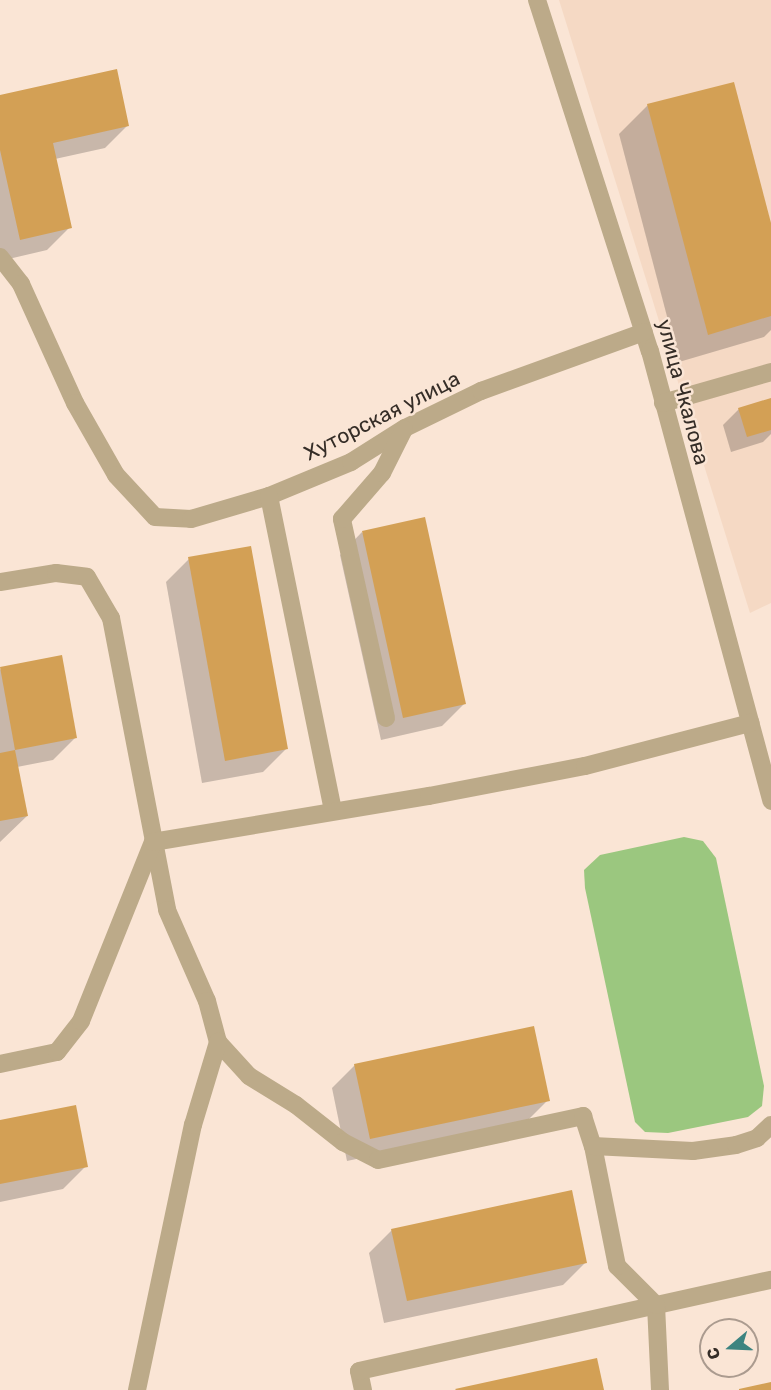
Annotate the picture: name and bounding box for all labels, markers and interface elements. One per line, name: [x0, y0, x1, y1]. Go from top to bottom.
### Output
street label: улица Чкалова: [651, 316, 715, 468]
street label: Хуторская улица: [300, 366, 464, 466]
north arrow: [699, 1318, 759, 1378]
text: С: [703, 1345, 724, 1362]

